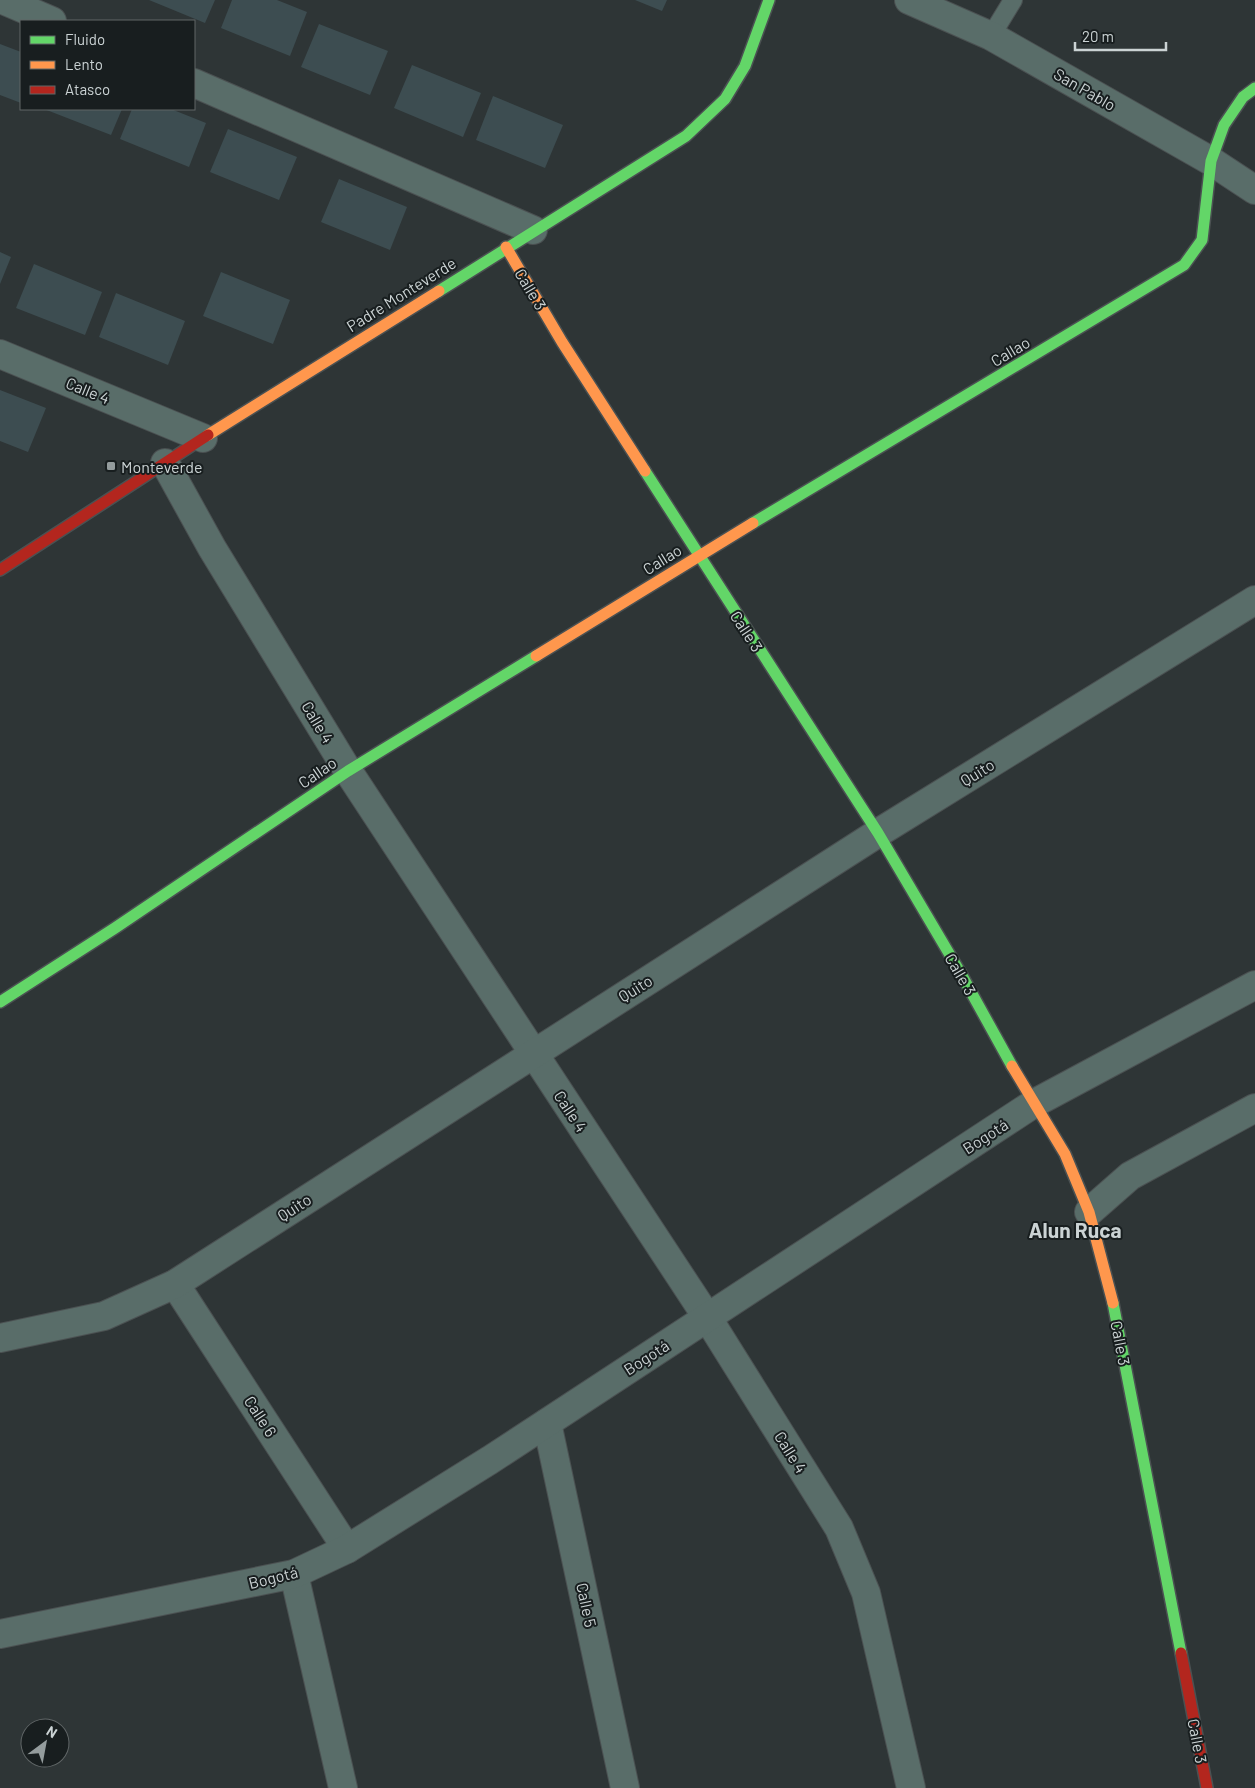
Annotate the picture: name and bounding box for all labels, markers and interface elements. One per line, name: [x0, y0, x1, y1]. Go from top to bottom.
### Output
legend: [20, 20, 195, 110]
scale bar: [1075, 20, 1166, 52]
text: 20 m: [1082, 27, 1114, 45]
text: Fluido: [65, 30, 105, 48]
text: Lento: [65, 55, 103, 73]
street label: San Pablo: [1051, 64, 1119, 114]
text: Atasco: [65, 80, 110, 98]
street label: Padre Monteverde: [343, 253, 459, 335]
street label: Calle 3: [511, 265, 551, 313]
street label: Callao: [987, 332, 1033, 370]
street label: Calle 4: [63, 373, 113, 407]
place label: Monteverde: [121, 457, 203, 476]
marker: Monteverde: [105, 460, 117, 472]
street label: Callao: [639, 540, 685, 578]
street label: Calle 3: [727, 607, 767, 655]
street label: Calle 4: [298, 698, 338, 746]
street label: Callao: [294, 752, 340, 792]
street label: Quito: [957, 754, 997, 790]
street label: Calle 3: [941, 950, 981, 998]
street label: Quito: [615, 970, 655, 1006]
street label: Calle 4: [551, 1087, 591, 1135]
street label: Bogotá: [959, 1114, 1011, 1158]
street label: Quito: [274, 1189, 314, 1225]
district label: Alun Ruca: [1028, 1217, 1122, 1242]
street label: Calle 3: [1107, 1319, 1135, 1367]
street label: Bogotá: [620, 1335, 672, 1379]
street label: Calle 6: [241, 1392, 281, 1440]
street label: Calle 4: [771, 1428, 811, 1476]
street label: Bogotá: [246, 1562, 300, 1592]
street label: Calle 5: [573, 1581, 601, 1629]
street label: Calle 3: [1184, 1717, 1212, 1765]
north arrow: [20, 1718, 70, 1768]
text: N: [44, 1722, 61, 1741]

